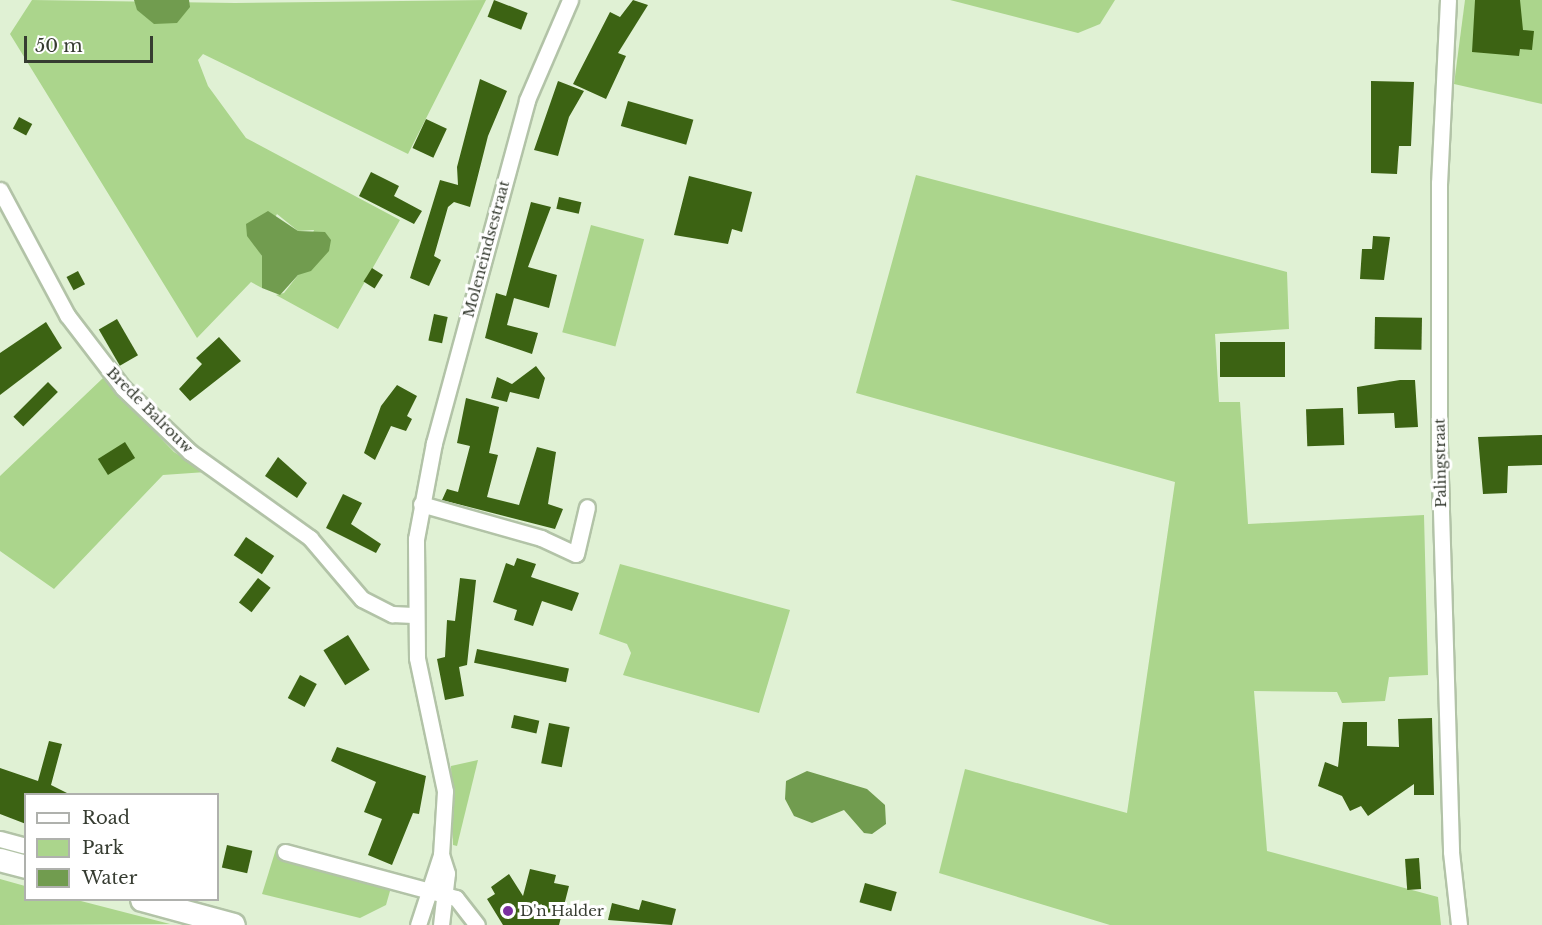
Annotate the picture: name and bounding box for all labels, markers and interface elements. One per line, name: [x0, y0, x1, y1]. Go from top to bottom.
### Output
scale bar: [27, 24, 156, 62]
text: 50 m: [35, 35, 83, 57]
street label: Moleneindsestraat: [459, 179, 513, 319]
street label: Brede Balrouw: [103, 363, 197, 457]
street label: Palingstraat: [1430, 418, 1450, 508]
legend: [24, 793, 219, 901]
text: Road: [82, 807, 130, 829]
text: Park: [82, 837, 124, 859]
text: Water: [82, 867, 137, 889]
place label: D'n Halder: [520, 902, 604, 920]
marker: D'n Halder: [501, 904, 515, 918]

